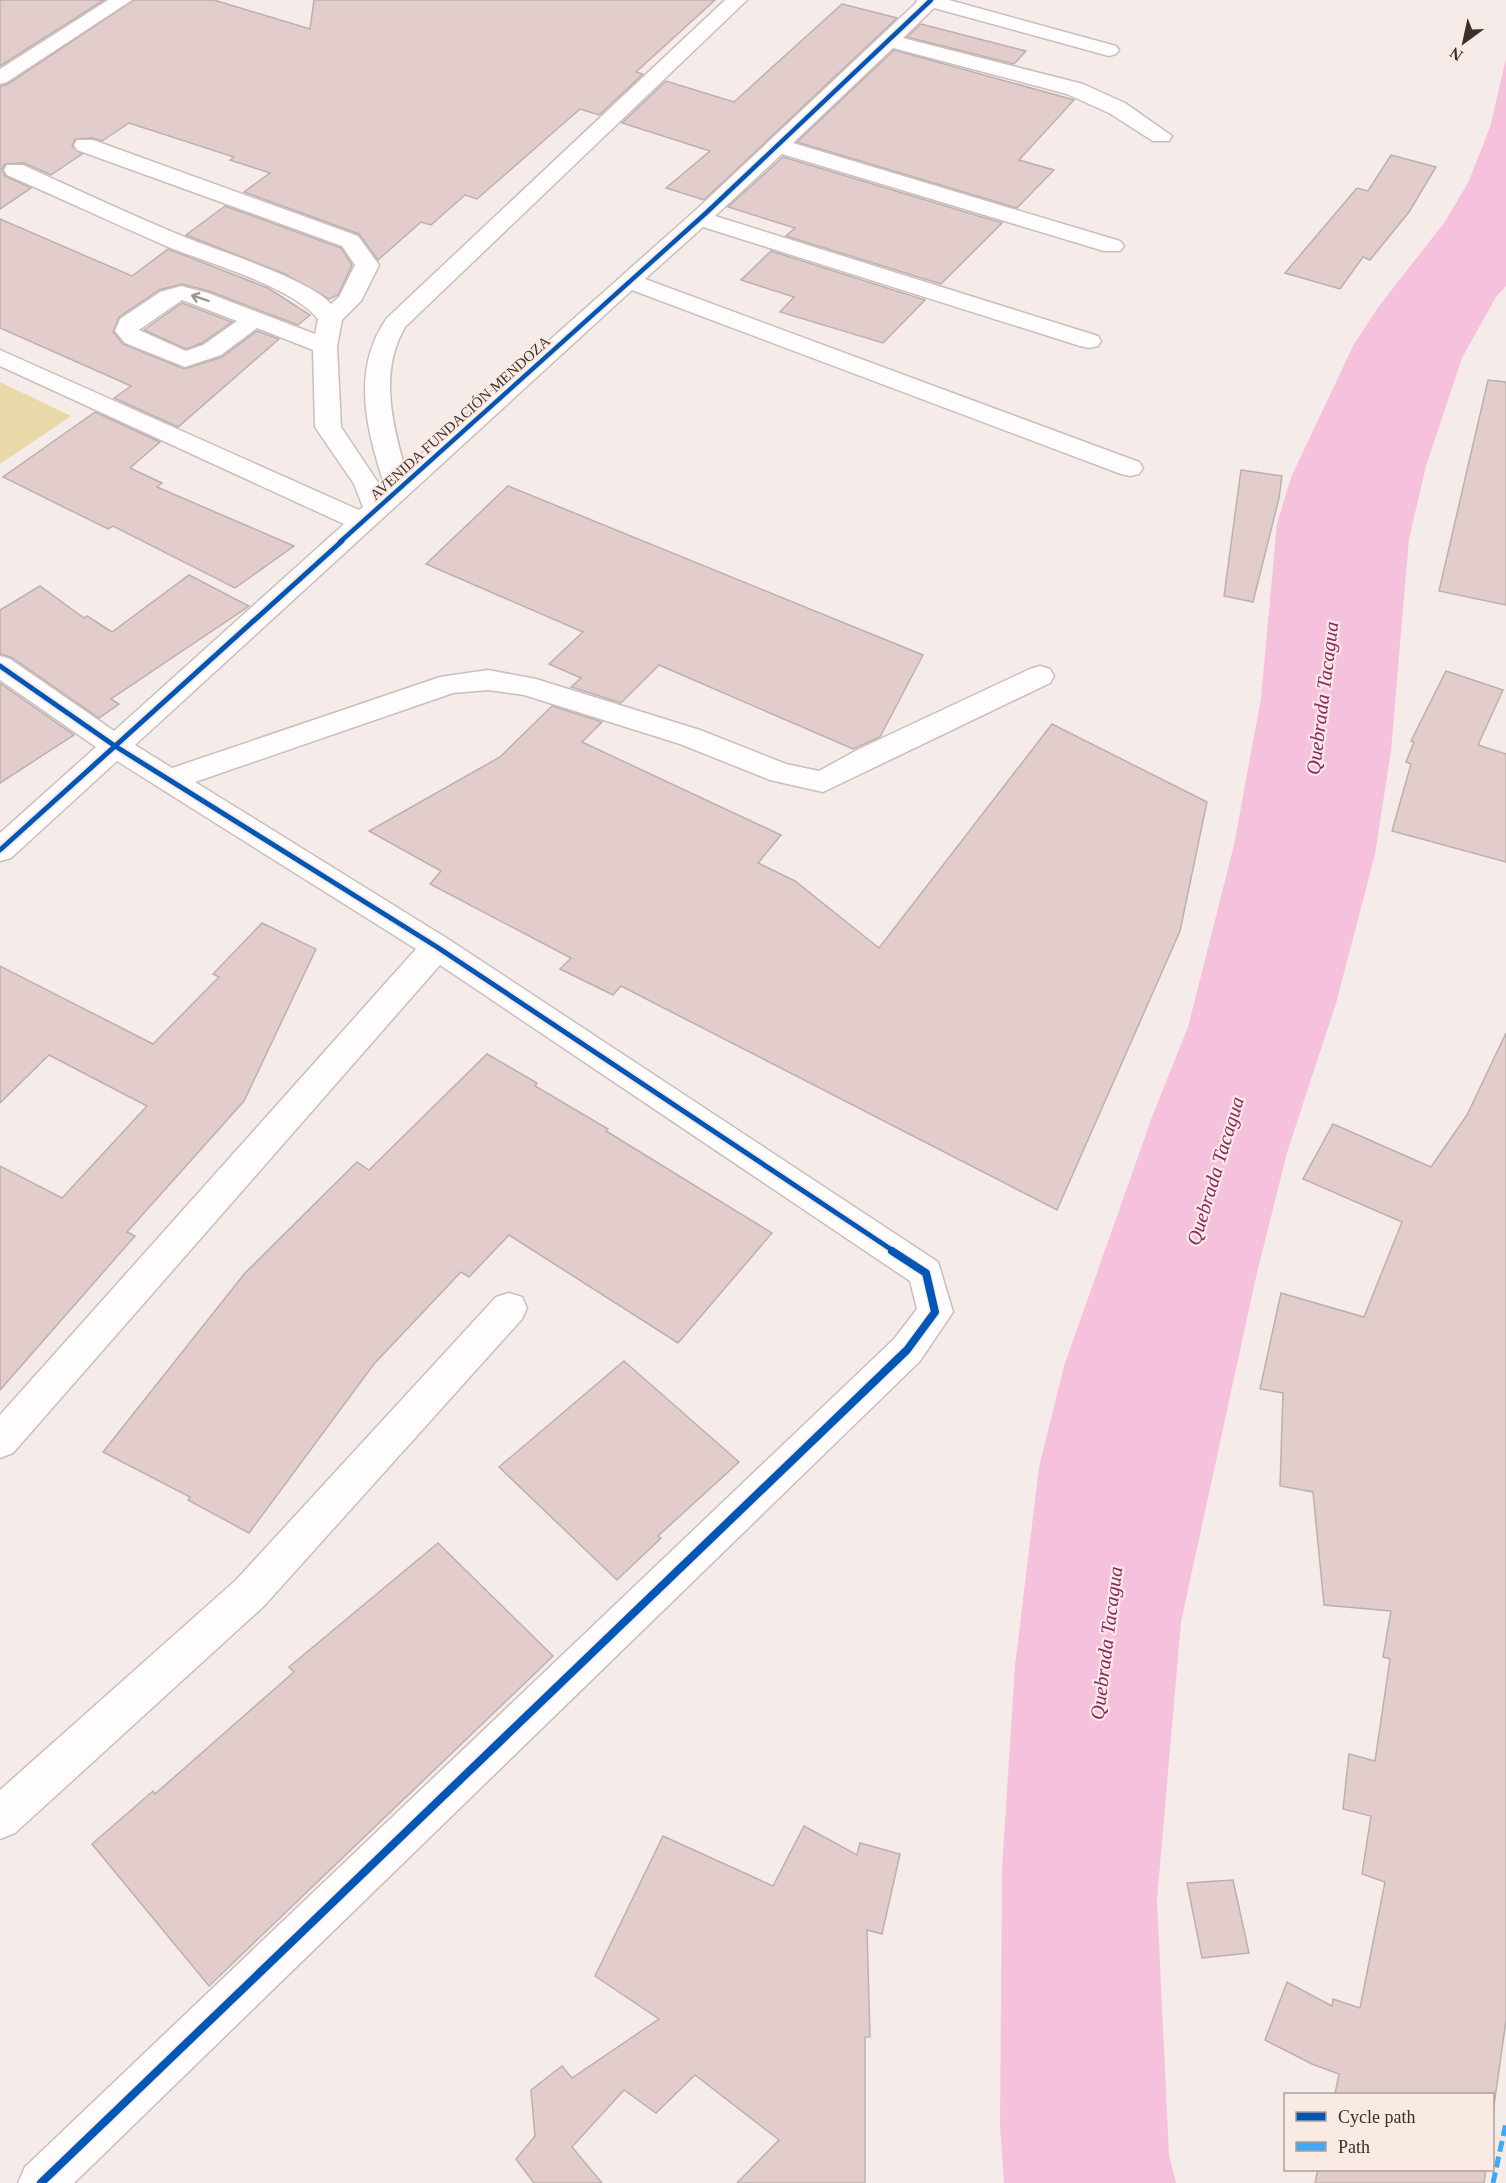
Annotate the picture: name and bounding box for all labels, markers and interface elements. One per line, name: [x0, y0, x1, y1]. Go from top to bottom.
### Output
north arrow: [1434, 12, 1494, 72]
text: N: [1446, 44, 1466, 64]
one-way arrow: [191, 292, 210, 303]
street label: AVENIDA FUNDACIÓN MENDOZA: [367, 333, 553, 503]
water label: Quebrada Tacagua: [1302, 620, 1343, 776]
water label: Quebrada Tacagua: [1182, 1094, 1249, 1248]
water label: Quebrada Tacagua: [1086, 1565, 1127, 1721]
legend: [1284, 2093, 1494, 2171]
text: Cycle path: [1338, 2107, 1415, 2127]
text: Path: [1338, 2137, 1370, 2157]

